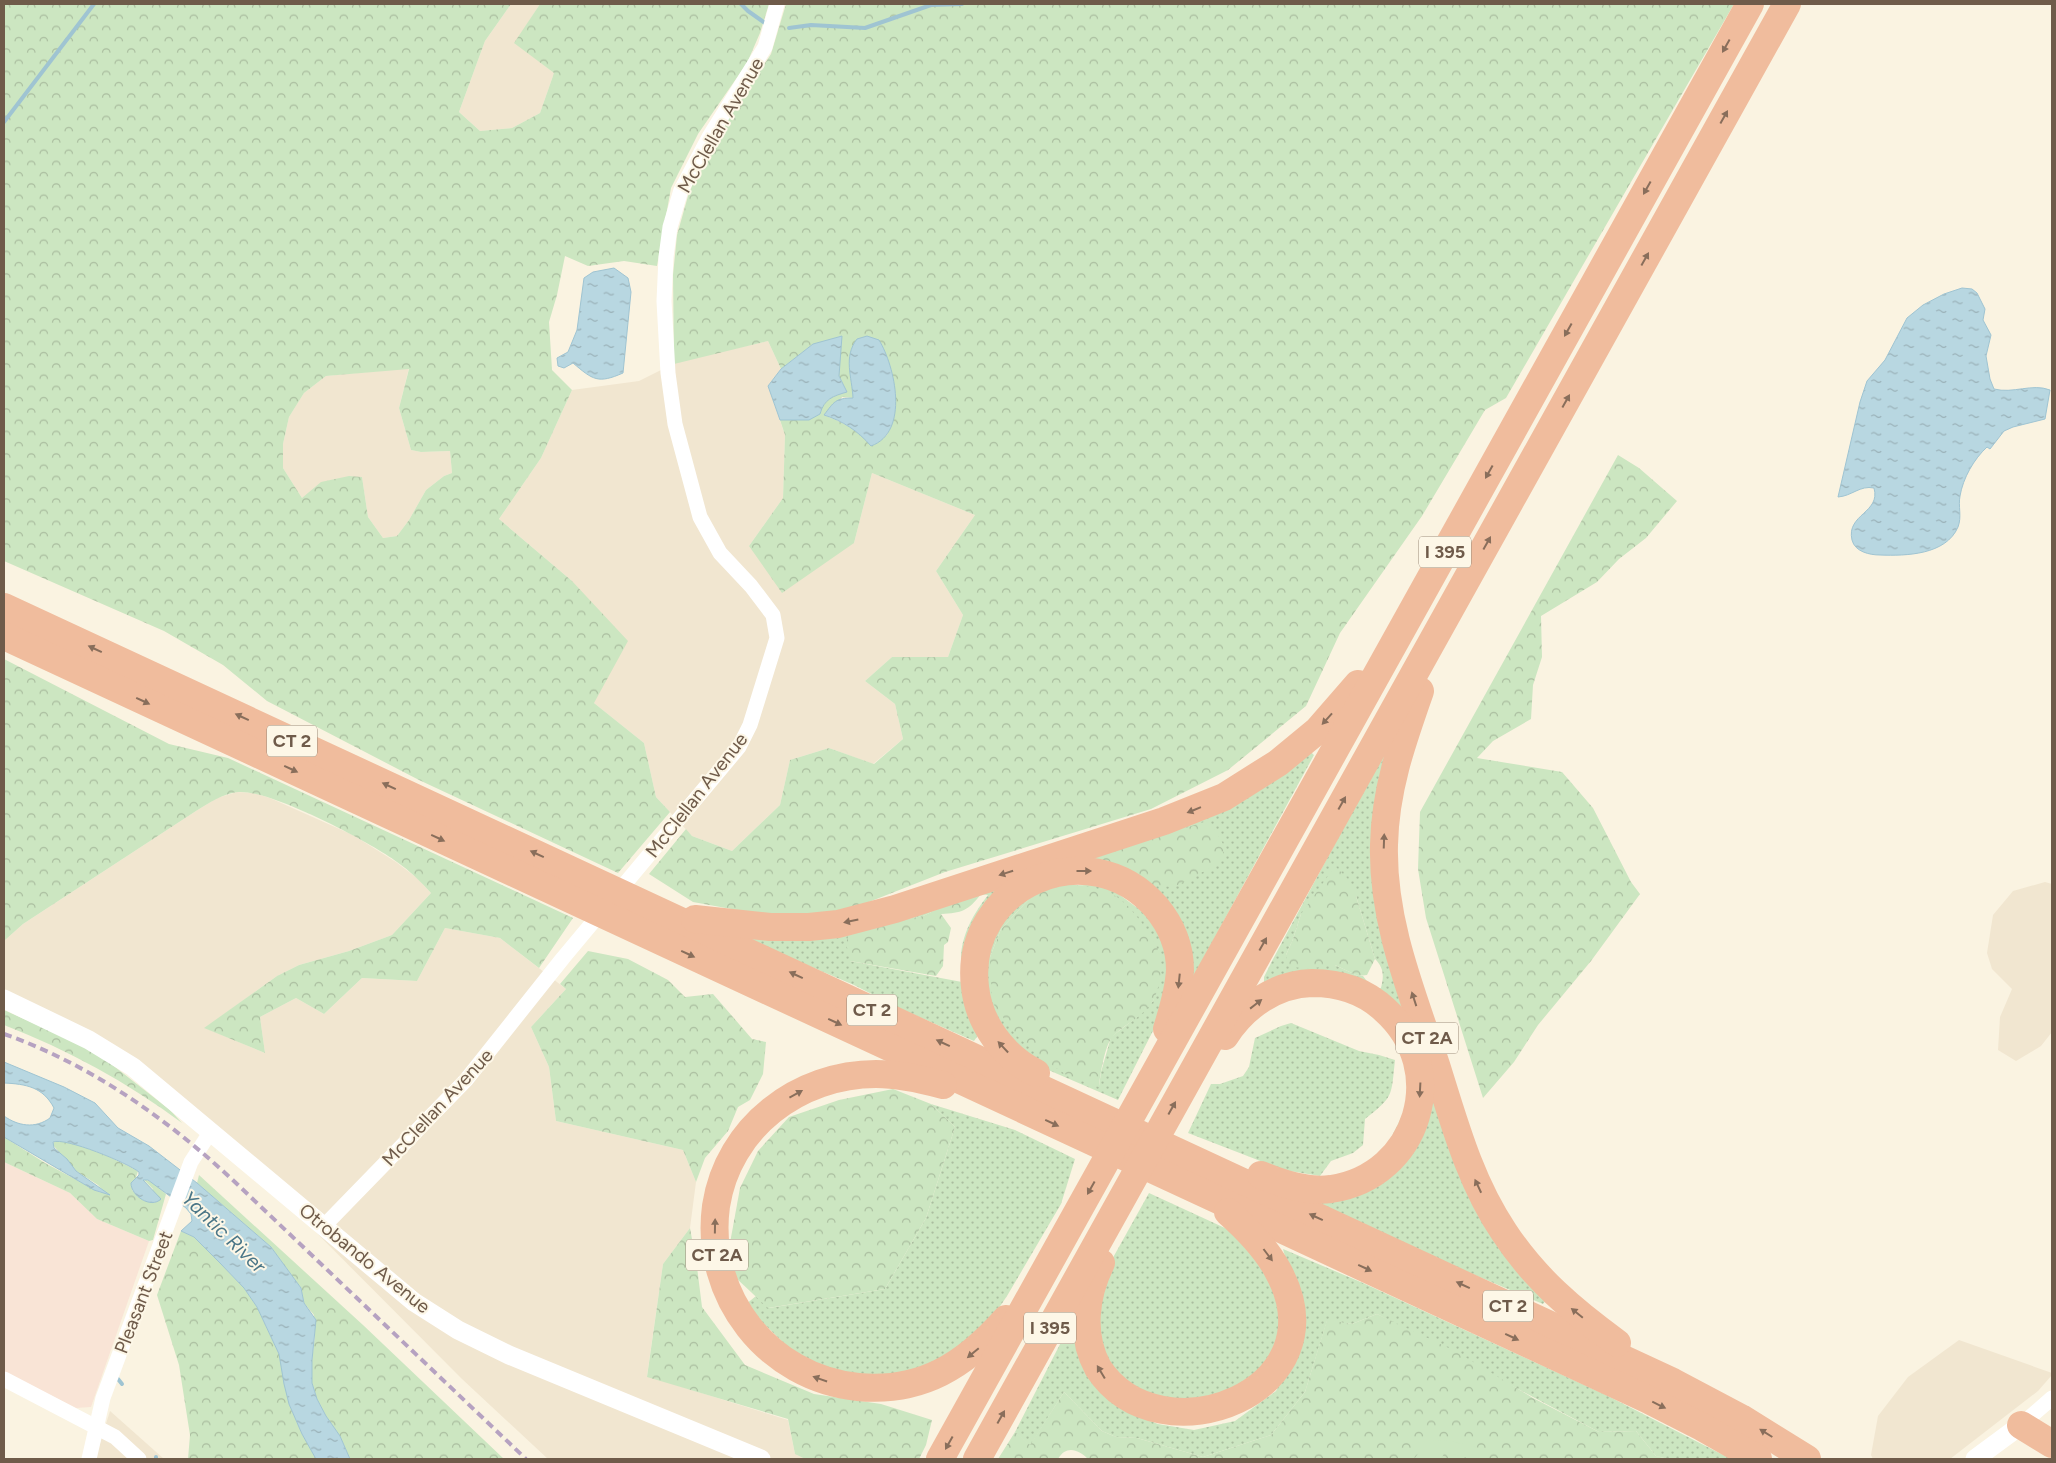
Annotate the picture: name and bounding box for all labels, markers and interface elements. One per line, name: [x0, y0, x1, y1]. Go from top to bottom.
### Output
one-way arrow: [1722, 39, 1730, 54]
street label: McClellan Avenue: [672, 54, 768, 197]
one-way arrow: [1720, 110, 1728, 124]
one-way arrow: [1643, 181, 1651, 196]
one-way arrow: [1641, 252, 1649, 266]
one-way arrow: [1564, 323, 1572, 338]
one-way arrow: [1562, 394, 1570, 408]
one-way arrow: [1485, 465, 1493, 480]
road number: I 395: [1419, 536, 1471, 568]
one-way arrow: [1483, 536, 1491, 550]
one-way arrow: [88, 645, 102, 653]
one-way arrow: [136, 697, 150, 705]
one-way arrow: [235, 713, 249, 721]
one-way arrow: [1321, 713, 1333, 725]
road number: CT 2: [267, 726, 317, 756]
street label: McClellan Avenue: [640, 728, 752, 862]
one-way arrow: [283, 765, 298, 774]
one-way arrow: [382, 782, 396, 790]
one-way arrow: [1338, 796, 1347, 809]
one-way arrow: [1186, 806, 1201, 814]
one-way arrow: [1380, 832, 1388, 848]
one-way arrow: [431, 834, 445, 842]
one-way arrow: [530, 850, 544, 858]
one-way arrow: [1076, 867, 1092, 875]
one-way arrow: [999, 869, 1014, 877]
one-way arrow: [844, 917, 859, 925]
one-way arrow: [1259, 938, 1268, 951]
one-way arrow: [681, 950, 695, 958]
one-way arrow: [789, 970, 803, 978]
one-way arrow: [1174, 973, 1182, 989]
one-way arrow: [1410, 991, 1418, 1006]
road number: CT 2: [847, 994, 897, 1026]
one-way arrow: [1249, 999, 1263, 1009]
one-way arrow: [828, 1019, 842, 1027]
road number: CT 2A: [1396, 1022, 1458, 1054]
one-way arrow: [936, 1039, 950, 1047]
one-way arrow: [997, 1042, 1009, 1054]
street label: McClellan Avenue: [377, 1044, 498, 1171]
one-way arrow: [1416, 1082, 1424, 1098]
one-way arrow: [789, 1089, 802, 1098]
one-way arrow: [1168, 1101, 1177, 1115]
one-way arrow: [1045, 1120, 1059, 1128]
one-way arrow: [1473, 1179, 1481, 1193]
one-way arrow: [1086, 1181, 1095, 1194]
water label: Yantic River: [177, 1186, 272, 1279]
street label: Otrobando Avenue: [295, 1199, 435, 1318]
one-way arrow: [1309, 1212, 1323, 1220]
one-way arrow: [711, 1218, 719, 1234]
street label: Pleasant Street: [110, 1228, 177, 1357]
road number: CT 2A: [686, 1240, 748, 1270]
one-way arrow: [1263, 1248, 1274, 1261]
one-way arrow: [1358, 1265, 1372, 1273]
one-way arrow: [1456, 1281, 1470, 1289]
road number: CT 2: [1483, 1290, 1533, 1322]
one-way arrow: [1571, 1308, 1584, 1319]
road number: I 395: [1024, 1312, 1076, 1344]
one-way arrow: [1505, 1333, 1519, 1341]
one-way arrow: [967, 1347, 980, 1358]
one-way arrow: [1096, 1366, 1105, 1379]
one-way arrow: [812, 1374, 827, 1382]
one-way arrow: [1652, 1401, 1667, 1409]
one-way arrow: [997, 1409, 1005, 1424]
one-way arrow: [1760, 1428, 1773, 1437]
one-way arrow: [945, 1435, 953, 1450]

